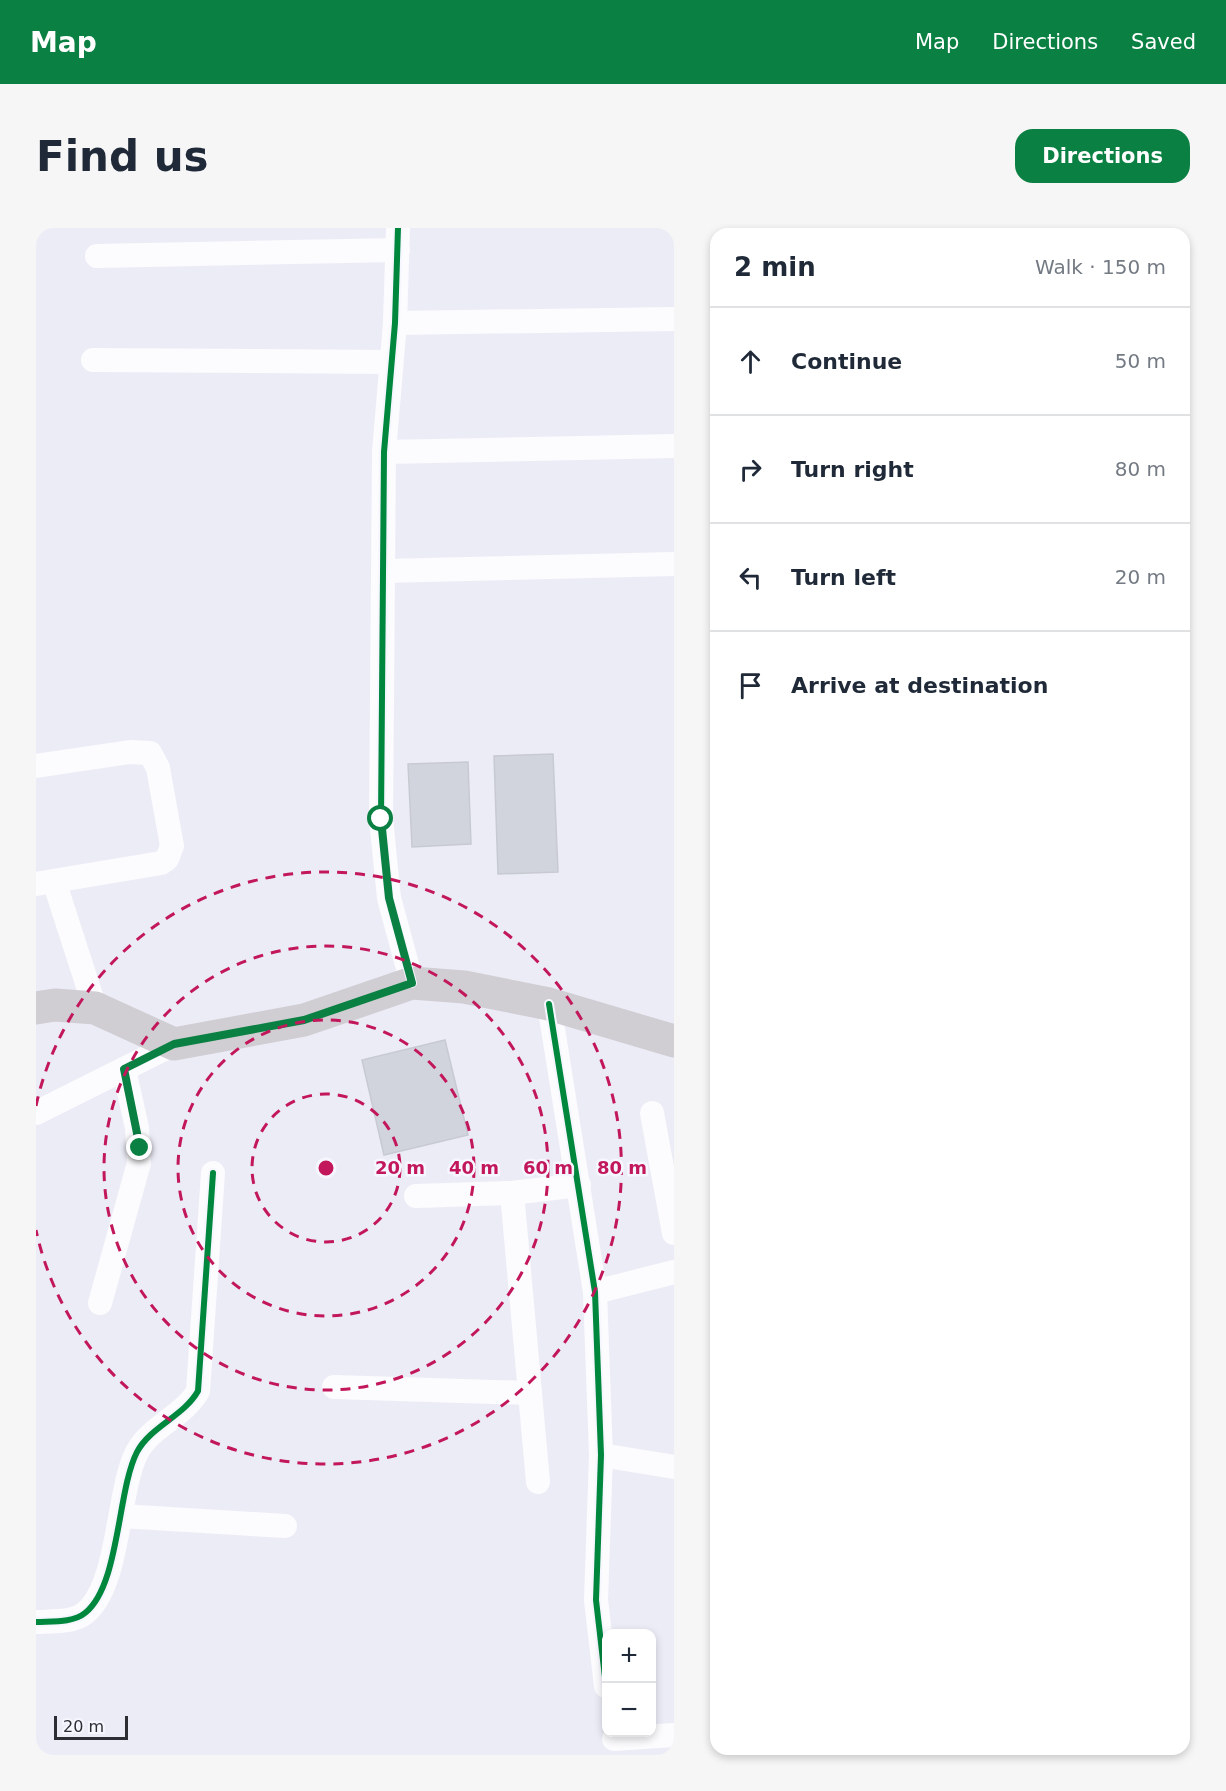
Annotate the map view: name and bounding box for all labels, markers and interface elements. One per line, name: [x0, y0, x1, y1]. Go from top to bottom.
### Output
text: Map: [30, 26, 97, 59]
text: Map: [915, 30, 959, 54]
text: Directions: [992, 30, 1098, 54]
text: Saved: [1131, 30, 1196, 54]
button: Directions: [1015, 129, 1190, 183]
text: Find us: [36, 132, 209, 181]
text: 2 min: [734, 252, 816, 282]
text: Walk · 150 m: [1035, 255, 1166, 279]
icon: ahead: [734, 345, 767, 378]
text: Continue: [791, 349, 902, 374]
text: 50 m: [1115, 349, 1166, 373]
icon: right: [734, 453, 767, 486]
text: Turn right: [791, 457, 914, 482]
text: 80 m: [1115, 457, 1166, 481]
icon: left: [734, 561, 767, 594]
text: Turn left: [791, 565, 896, 590]
text: 20 m: [1115, 565, 1166, 589]
icon: arrive: [734, 669, 767, 702]
text: Arrive at destination: [791, 673, 1048, 698]
route start: [367, 805, 393, 831]
route end: [126, 1134, 152, 1160]
text: 20 m: [375, 1157, 425, 1178]
text: 40 m: [449, 1157, 499, 1178]
text: 60 m: [523, 1157, 573, 1178]
text: 80 m: [597, 1157, 647, 1178]
centre of rings: [316, 1158, 336, 1178]
map controls: [602, 1629, 656, 1737]
button: +: [602, 1629, 656, 1683]
button: −: [602, 1683, 656, 1737]
scale bar: [54, 1713, 128, 1740]
text: 20 m: [63, 1717, 104, 1736]

